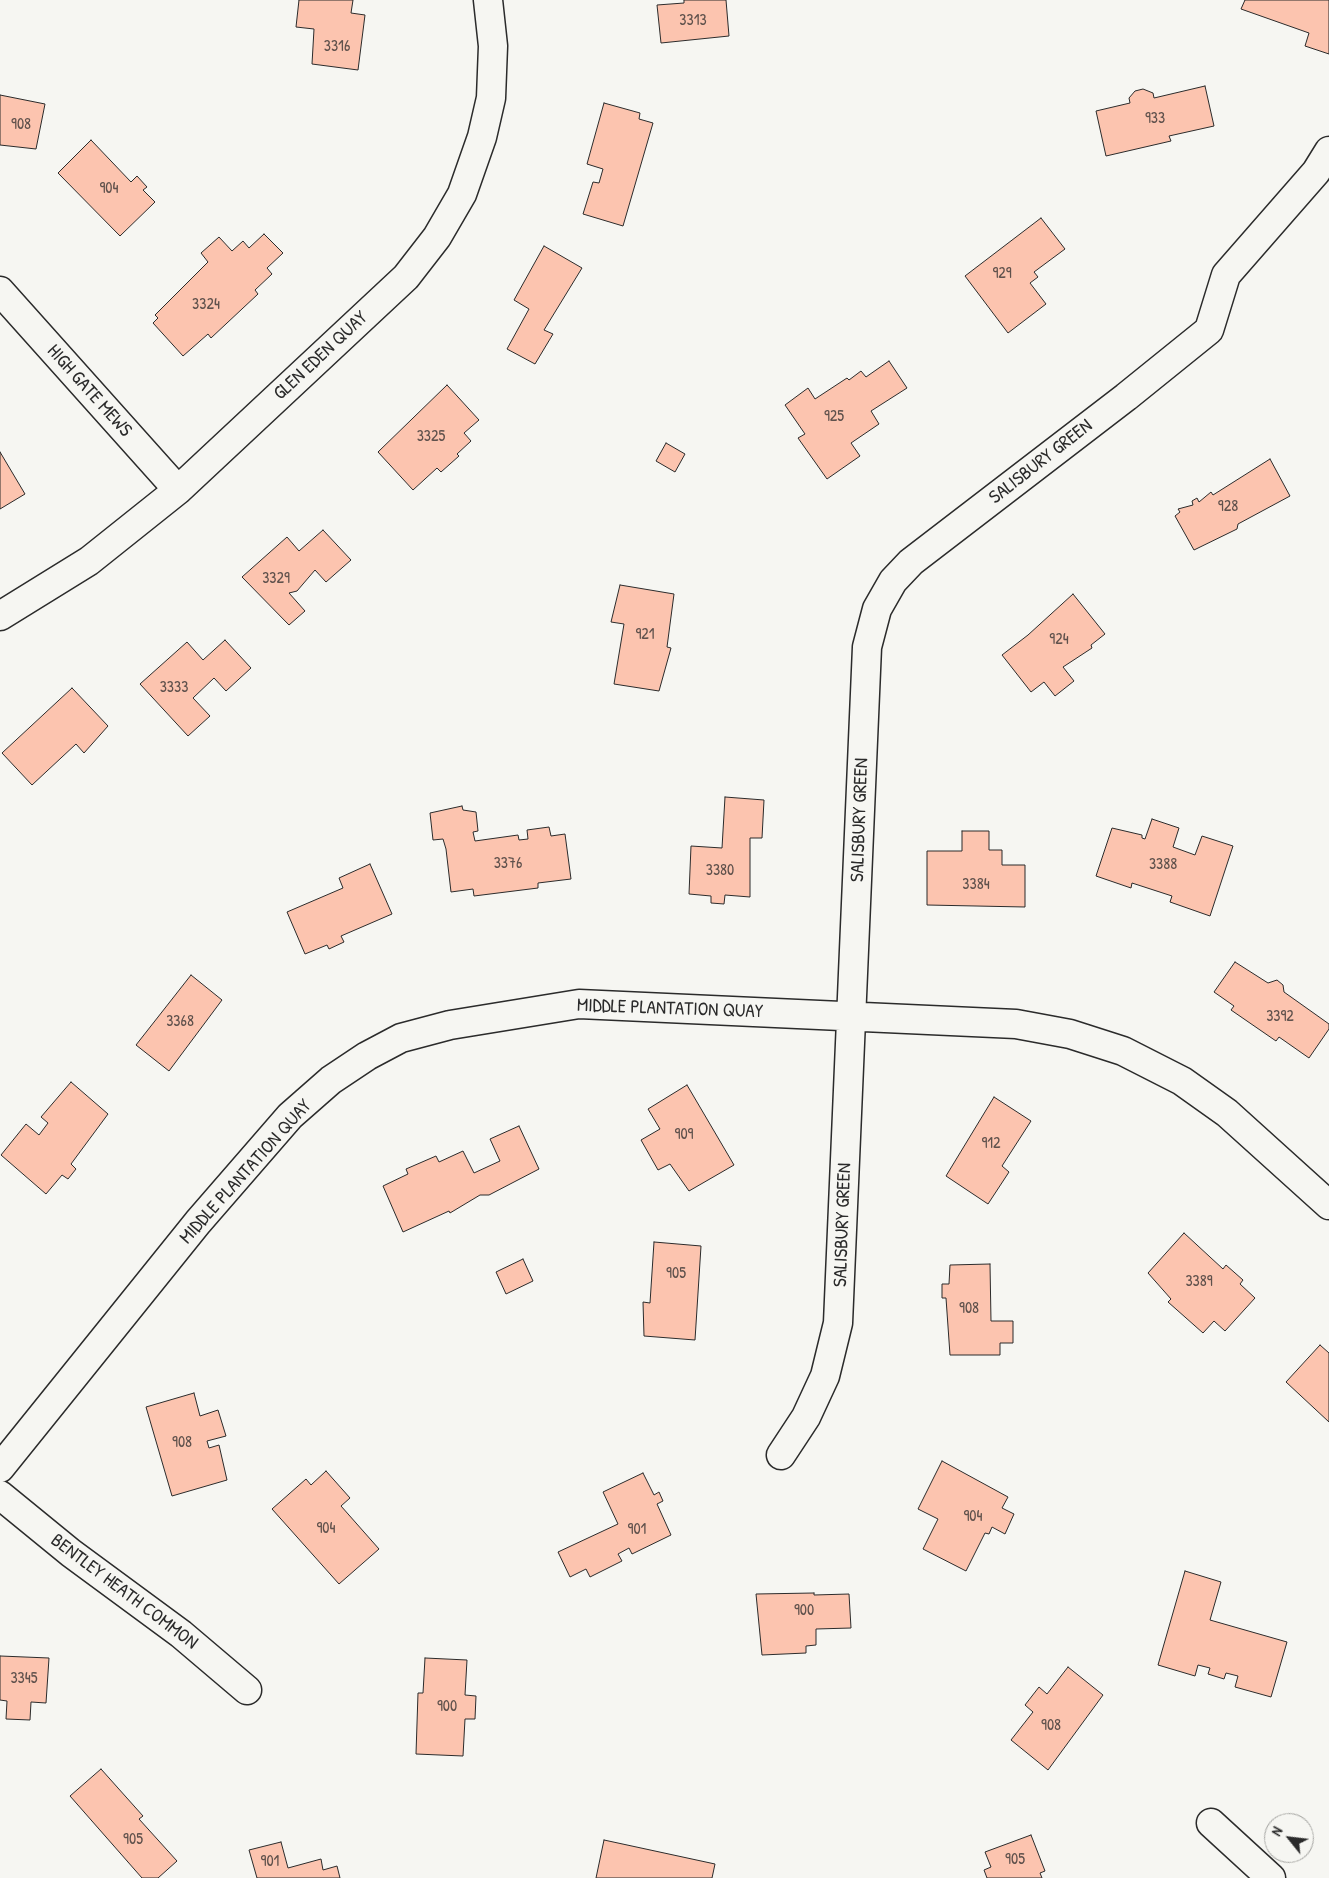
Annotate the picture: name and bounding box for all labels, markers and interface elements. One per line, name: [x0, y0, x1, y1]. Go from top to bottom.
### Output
house number: 3313: [679, 11, 707, 31]
house number: 3316: [324, 37, 350, 57]
house number: 933: [1145, 109, 1165, 129]
house number: 908: [11, 115, 31, 135]
house number: 904: [99, 179, 119, 199]
house number: 929: [992, 264, 1012, 284]
house number: 3324: [192, 295, 220, 315]
street label: GLEN EDEN QUAY: [269, 307, 373, 405]
street label: HIGH GATE MEWS: [42, 340, 136, 442]
house number: 925: [824, 407, 844, 427]
street label: SALISBURY GREEN: [985, 415, 1097, 509]
house number: 3325: [417, 427, 445, 447]
house number: 928: [1218, 497, 1238, 517]
house number: 3329: [262, 569, 290, 589]
house number: 921: [635, 625, 655, 645]
house number: 924: [1049, 630, 1069, 650]
house number: 3333: [160, 678, 188, 698]
street label: SALISBURY GREEN: [846, 757, 874, 883]
house number: 3376: [494, 854, 522, 874]
house number: 3388: [1149, 855, 1177, 875]
house number: 3380: [706, 861, 734, 881]
house number: 3384: [962, 875, 990, 895]
street label: MIDDLE PLANTATION QUAY: [576, 994, 764, 1024]
house number: 3392: [1266, 1007, 1294, 1027]
house number: 3368: [166, 1012, 194, 1032]
street label: MIDDLE PLANTATION QUAY: [175, 1095, 317, 1249]
house number: 909: [675, 1125, 693, 1145]
house number: 912: [981, 1134, 1001, 1154]
street label: SALISBURY GREEN: [829, 1162, 857, 1288]
house number: 905: [666, 1264, 686, 1284]
house number: 3389: [1185, 1272, 1213, 1292]
house number: 908: [959, 1299, 979, 1319]
house number: 908: [172, 1433, 192, 1453]
house number: 904: [963, 1507, 983, 1527]
house number: 904: [316, 1519, 336, 1539]
house number: 901: [628, 1520, 646, 1540]
street label: BENTLEY HEATH COMMON: [46, 1529, 202, 1655]
house number: 900: [794, 1601, 814, 1621]
house number: 3345: [10, 1669, 38, 1689]
house number: 900: [437, 1697, 457, 1717]
house number: 908: [1041, 1716, 1061, 1736]
north arrow: [1264, 1813, 1314, 1863]
text: N: [1266, 1823, 1286, 1839]
house number: 905: [123, 1830, 143, 1850]
house number: 905: [1005, 1850, 1025, 1870]
house number: 901: [261, 1852, 279, 1872]

